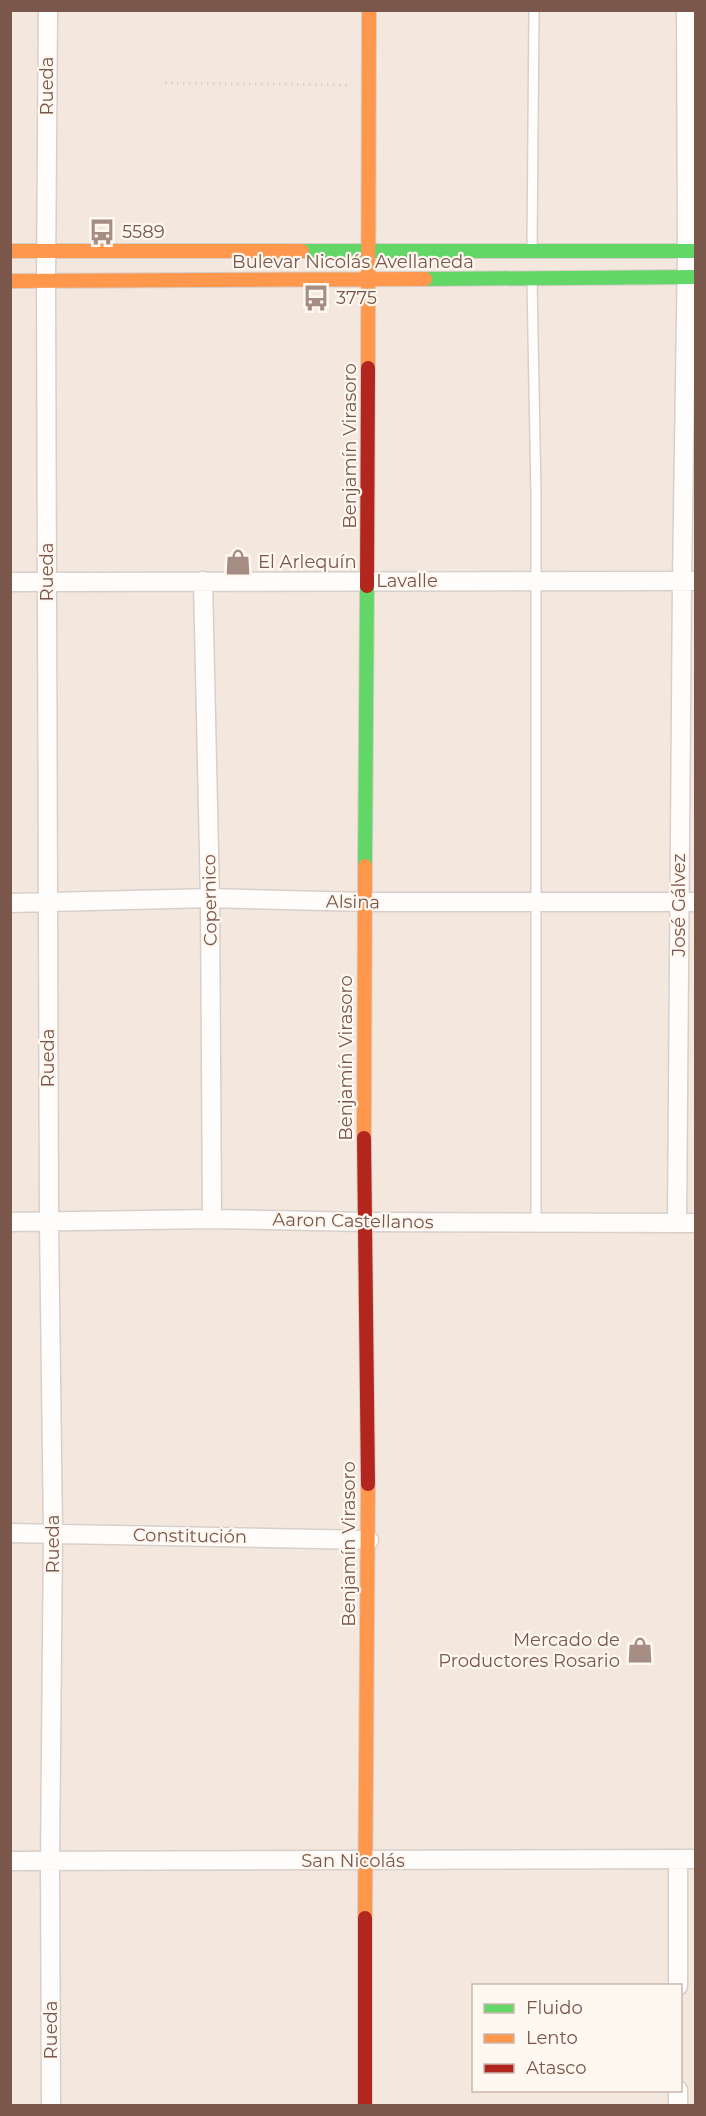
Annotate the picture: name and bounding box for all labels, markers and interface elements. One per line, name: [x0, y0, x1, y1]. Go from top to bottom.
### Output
street label: Rueda: [36, 57, 58, 115]
bus stop icon: 5589: [87, 217, 117, 247]
place label: 5589: [122, 221, 165, 243]
street label: Bulevar Nicolás Avellaneda: [232, 251, 474, 273]
bus stop icon: 3775: [301, 283, 331, 313]
place label: 3775: [336, 287, 377, 309]
street label: Benjamín Virasoro: [339, 363, 361, 529]
street label: Rueda: [36, 543, 58, 601]
shop icon: El Arlequín: [223, 547, 253, 577]
place label: El Arlequín: [258, 551, 357, 573]
street label: Lavalle: [376, 570, 438, 592]
street label: José Gálvez: [668, 853, 690, 958]
street label: Copernico: [198, 854, 222, 946]
street label: Alsina: [326, 891, 380, 913]
street label: Benjamín Virasoro: [335, 975, 357, 1141]
street label: Rueda: [37, 1029, 59, 1087]
street label: Aaron Castellanos: [272, 1209, 434, 1233]
street label: Benjamín Virasoro: [338, 1461, 360, 1627]
street label: Rueda: [42, 1515, 64, 1573]
street label: Constitución: [133, 1524, 247, 1548]
place label: Mercado de Productores Rosario: [438, 1629, 620, 1672]
shop icon: Mercado de Productores Rosario: [625, 1635, 655, 1665]
street label: San Nicolás: [301, 1850, 405, 1872]
legend: [472, 1984, 682, 2092]
text: Fluido: [526, 1997, 583, 2019]
street label: Rueda: [40, 2001, 62, 2059]
text: Lento: [526, 2027, 578, 2049]
text: Atasco: [526, 2057, 586, 2079]

